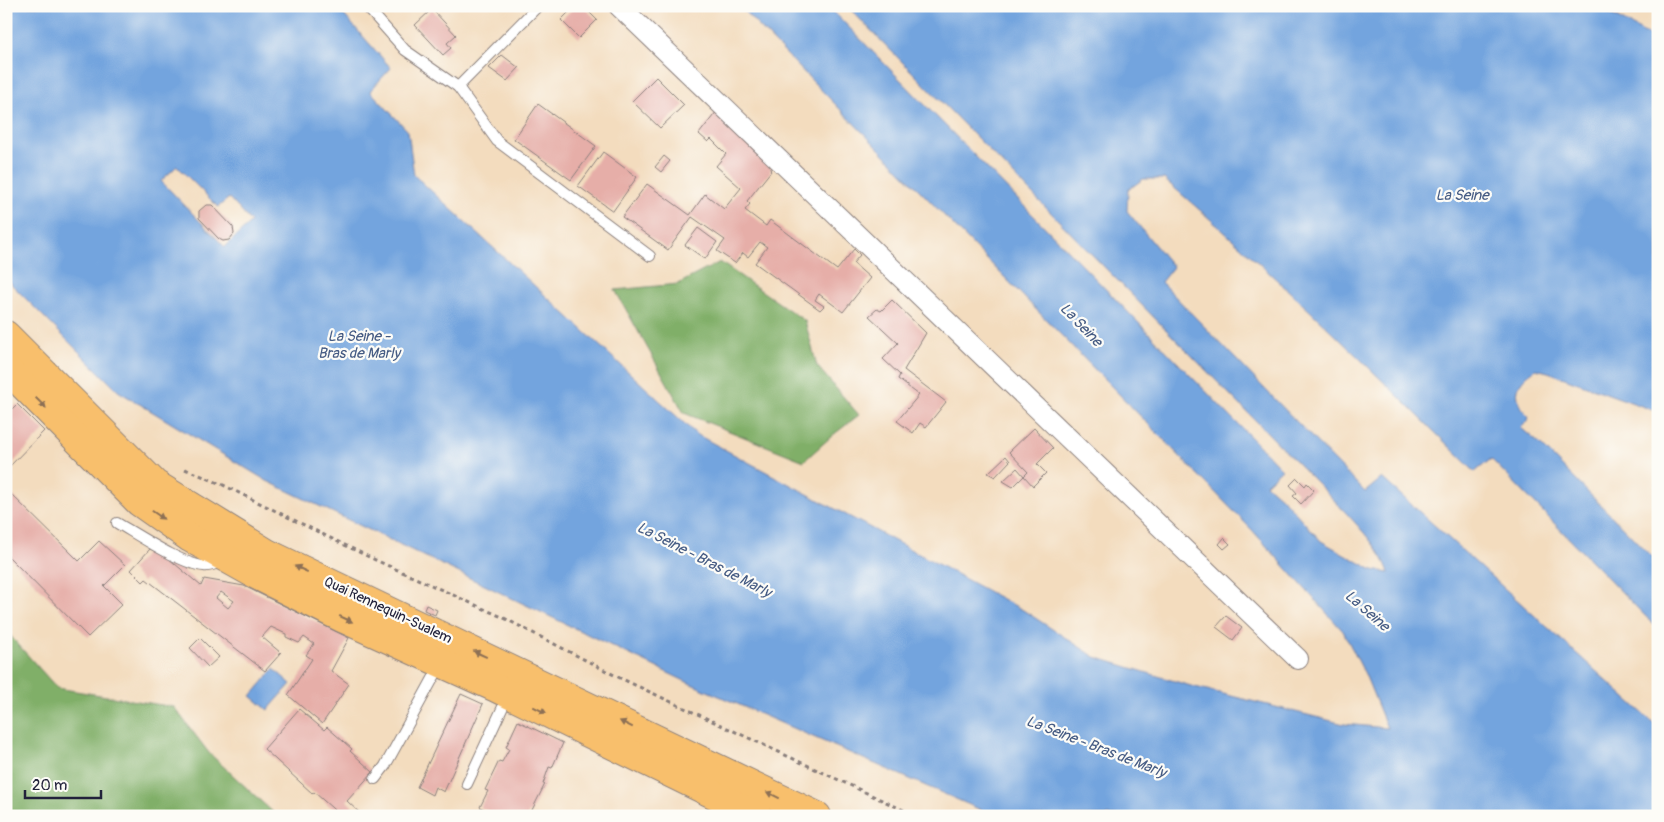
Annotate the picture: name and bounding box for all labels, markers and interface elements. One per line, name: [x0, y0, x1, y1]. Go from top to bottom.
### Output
water label: La Seine: [1435, 186, 1490, 205]
water label: La Seine: [1056, 299, 1107, 352]
water label: La Seine - Bras de Marly: [318, 327, 403, 363]
one-way arrow: [34, 397, 46, 409]
one-way arrow: [151, 510, 164, 520]
water label: La Seine - Bras de Marly: [634, 518, 777, 603]
one-way arrow: [294, 565, 308, 573]
street label: Quai Rennequin-Sualem: [321, 573, 455, 647]
water label: La Seine: [1341, 586, 1395, 637]
one-way arrow: [338, 615, 353, 624]
one-way arrow: [473, 649, 487, 657]
one-way arrow: [533, 706, 547, 714]
water label: La Seine - Bras de Marly: [1023, 712, 1171, 783]
one-way arrow: [619, 720, 633, 728]
scale bar: [25, 767, 101, 799]
text: 20 m: [32, 776, 67, 795]
one-way arrow: [765, 790, 780, 799]

